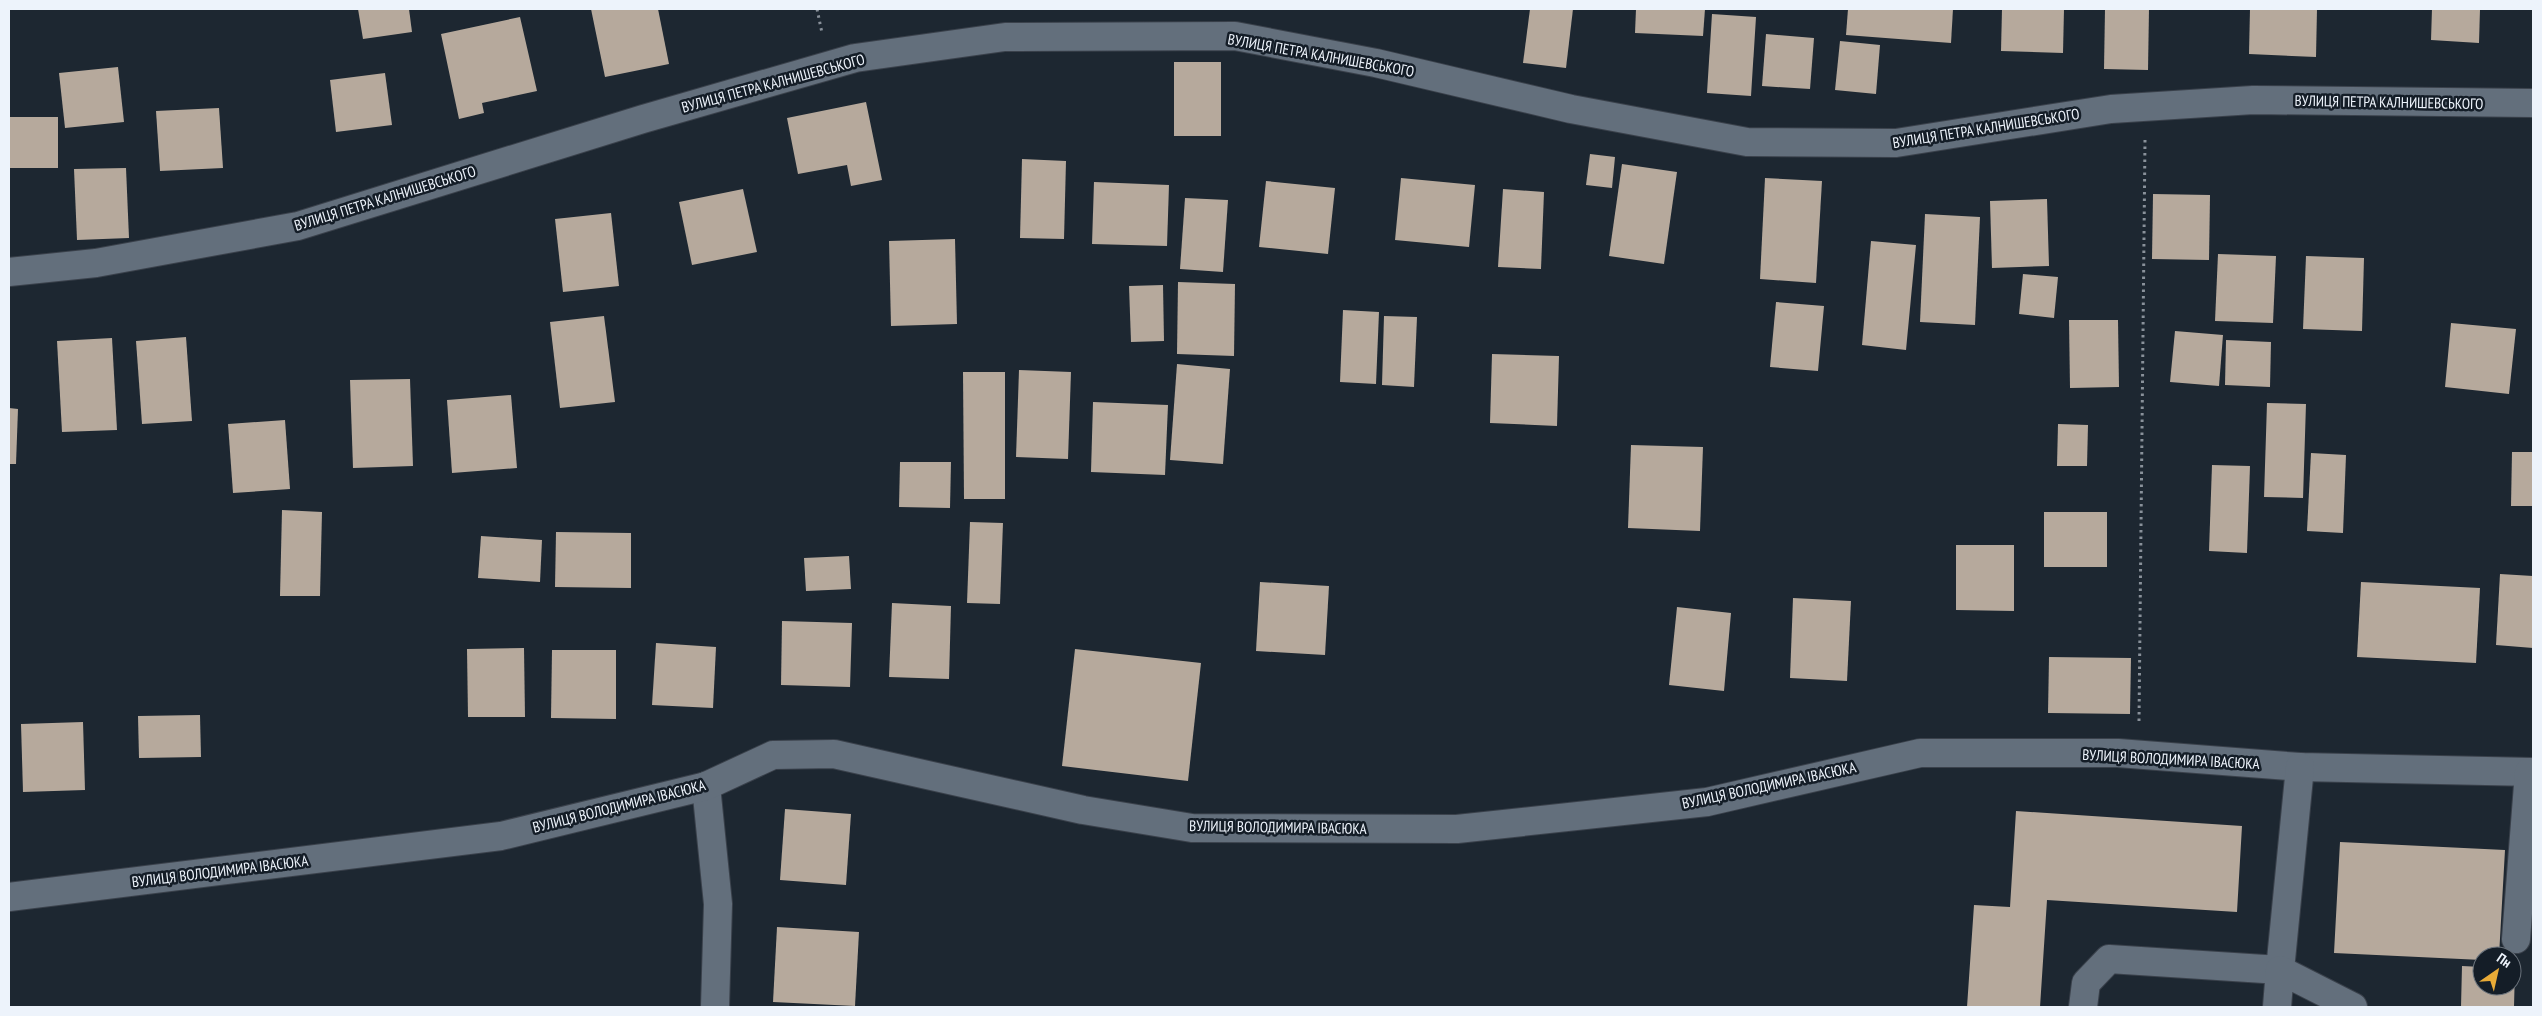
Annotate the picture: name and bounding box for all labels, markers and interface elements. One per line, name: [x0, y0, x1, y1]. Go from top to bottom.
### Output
street label: ВУЛИЦЯ ПЕТРА КАЛНИШЕВСЬКОГО: [1226, 29, 1416, 81]
street label: ВУЛИЦЯ ПЕТРА КАЛНИШЕВСЬКОГО: [679, 49, 867, 117]
street label: ВУЛИЦЯ ПЕТРА КАЛНИШЕВСЬКОГО: [2294, 91, 2484, 113]
street label: ВУЛИЦЯ ПЕТРА КАЛНИШЕВСЬКОГО: [1891, 104, 2081, 152]
street label: ВУЛИЦЯ ПЕТРА КАЛНИШЕВСЬКОГО: [292, 161, 478, 235]
street label: ВУЛИЦЯ ВОЛОДИМИРА ІВАСЮКА: [2082, 745, 2261, 773]
street label: ВУЛИЦЯ ВОЛОДИМИРА ІВАСЮКА: [1680, 757, 1859, 813]
street label: ВУЛИЦЯ ВОЛОДИМИРА ІВАСЮКА: [531, 775, 708, 837]
street label: ВУЛИЦЯ ВОЛОДИМИРА ІВАСЮКА: [1189, 816, 1368, 838]
street label: ВУЛИЦЯ ВОЛОДИМИРА ІВАСЮКА: [131, 851, 310, 891]
north arrow: [2472, 946, 2522, 996]
text: Пн: [2494, 949, 2515, 971]

